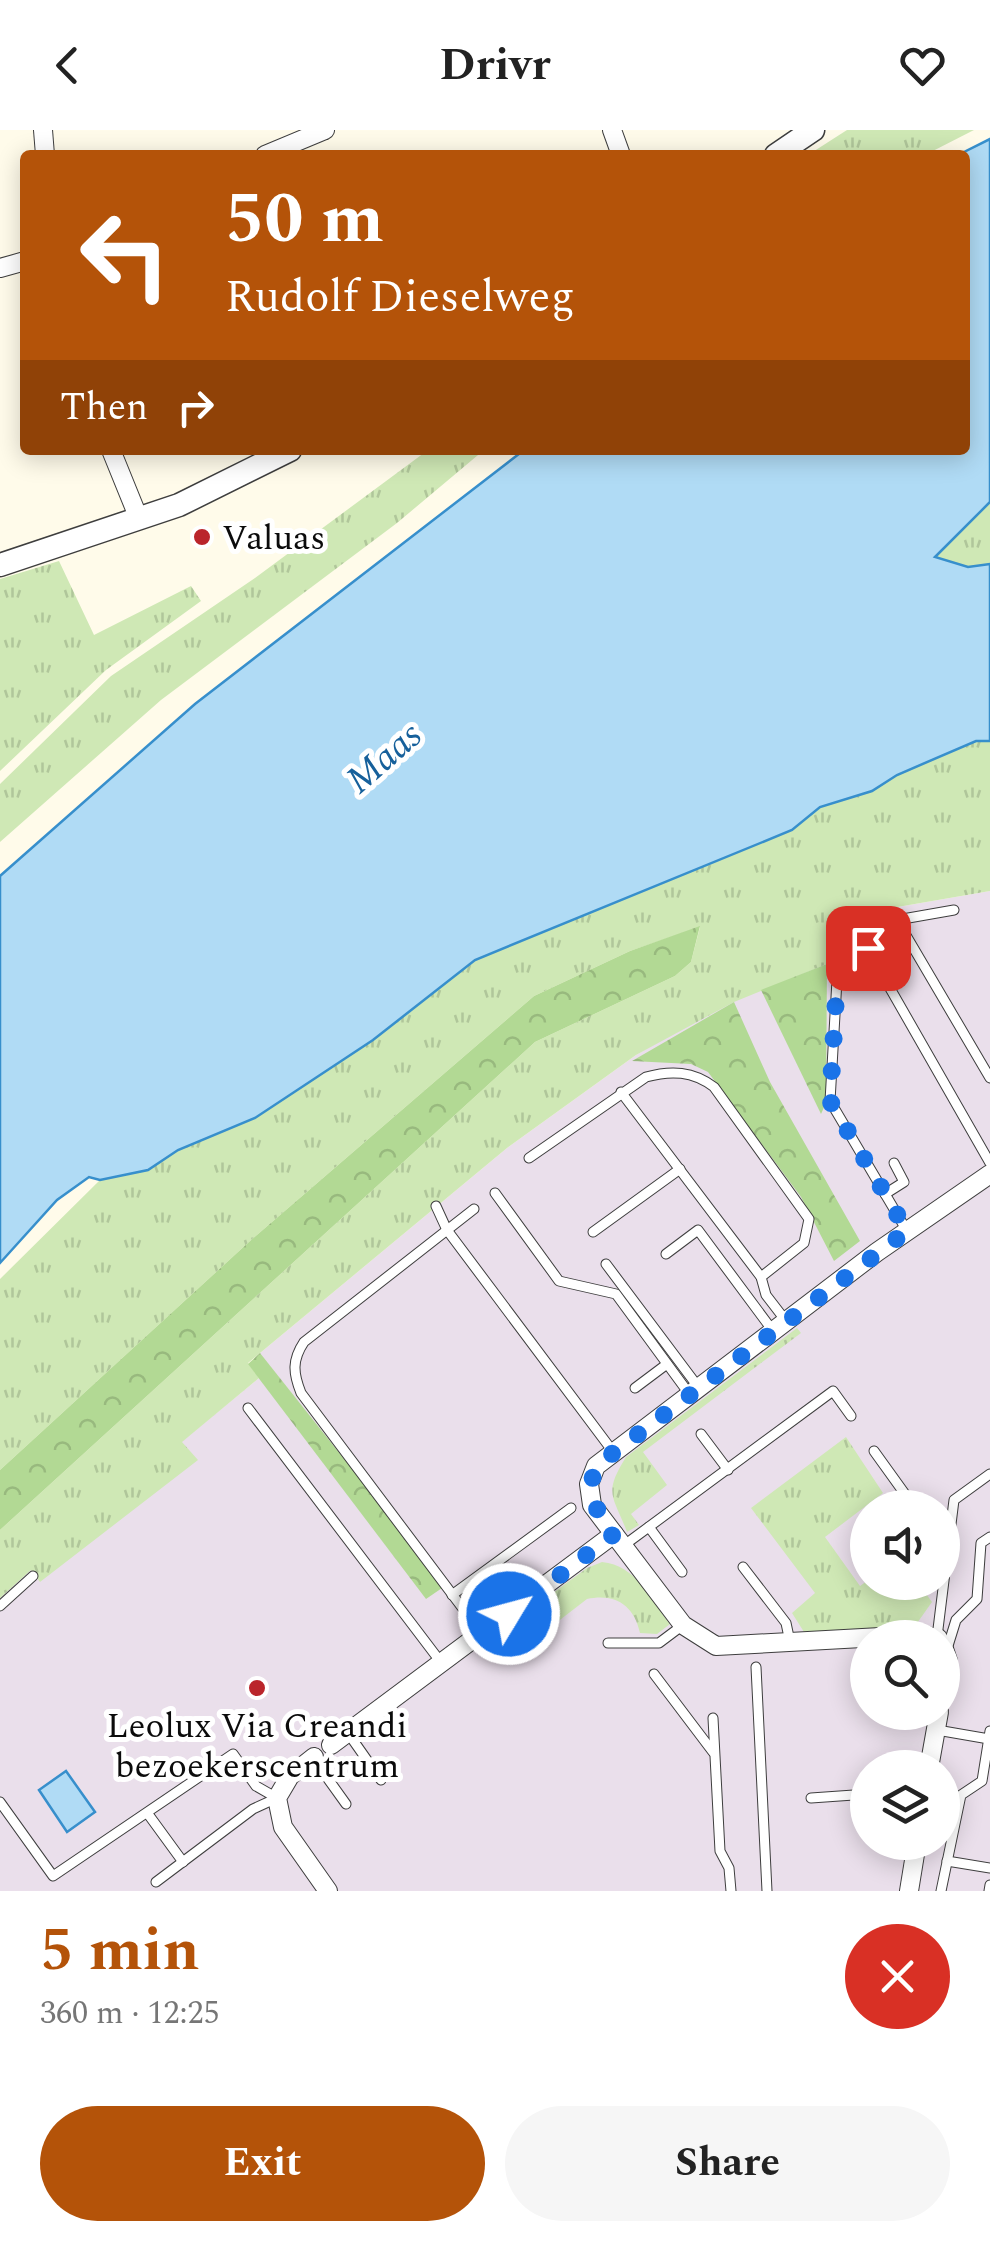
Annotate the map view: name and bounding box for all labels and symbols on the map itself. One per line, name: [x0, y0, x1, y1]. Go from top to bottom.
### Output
place label: Valuas: [222, 512, 325, 565]
marker: Valuas: [191, 526, 213, 548]
water label: Maas: [333, 708, 436, 809]
pin: [826, 906, 911, 991]
position arrow: [457, 1562, 561, 1666]
marker: Leolux Via Creandi bezoekerscentrum: [246, 1677, 268, 1699]
place label: Leolux Via Creandi bezoekerscentrum: [106, 1700, 408, 1793]

